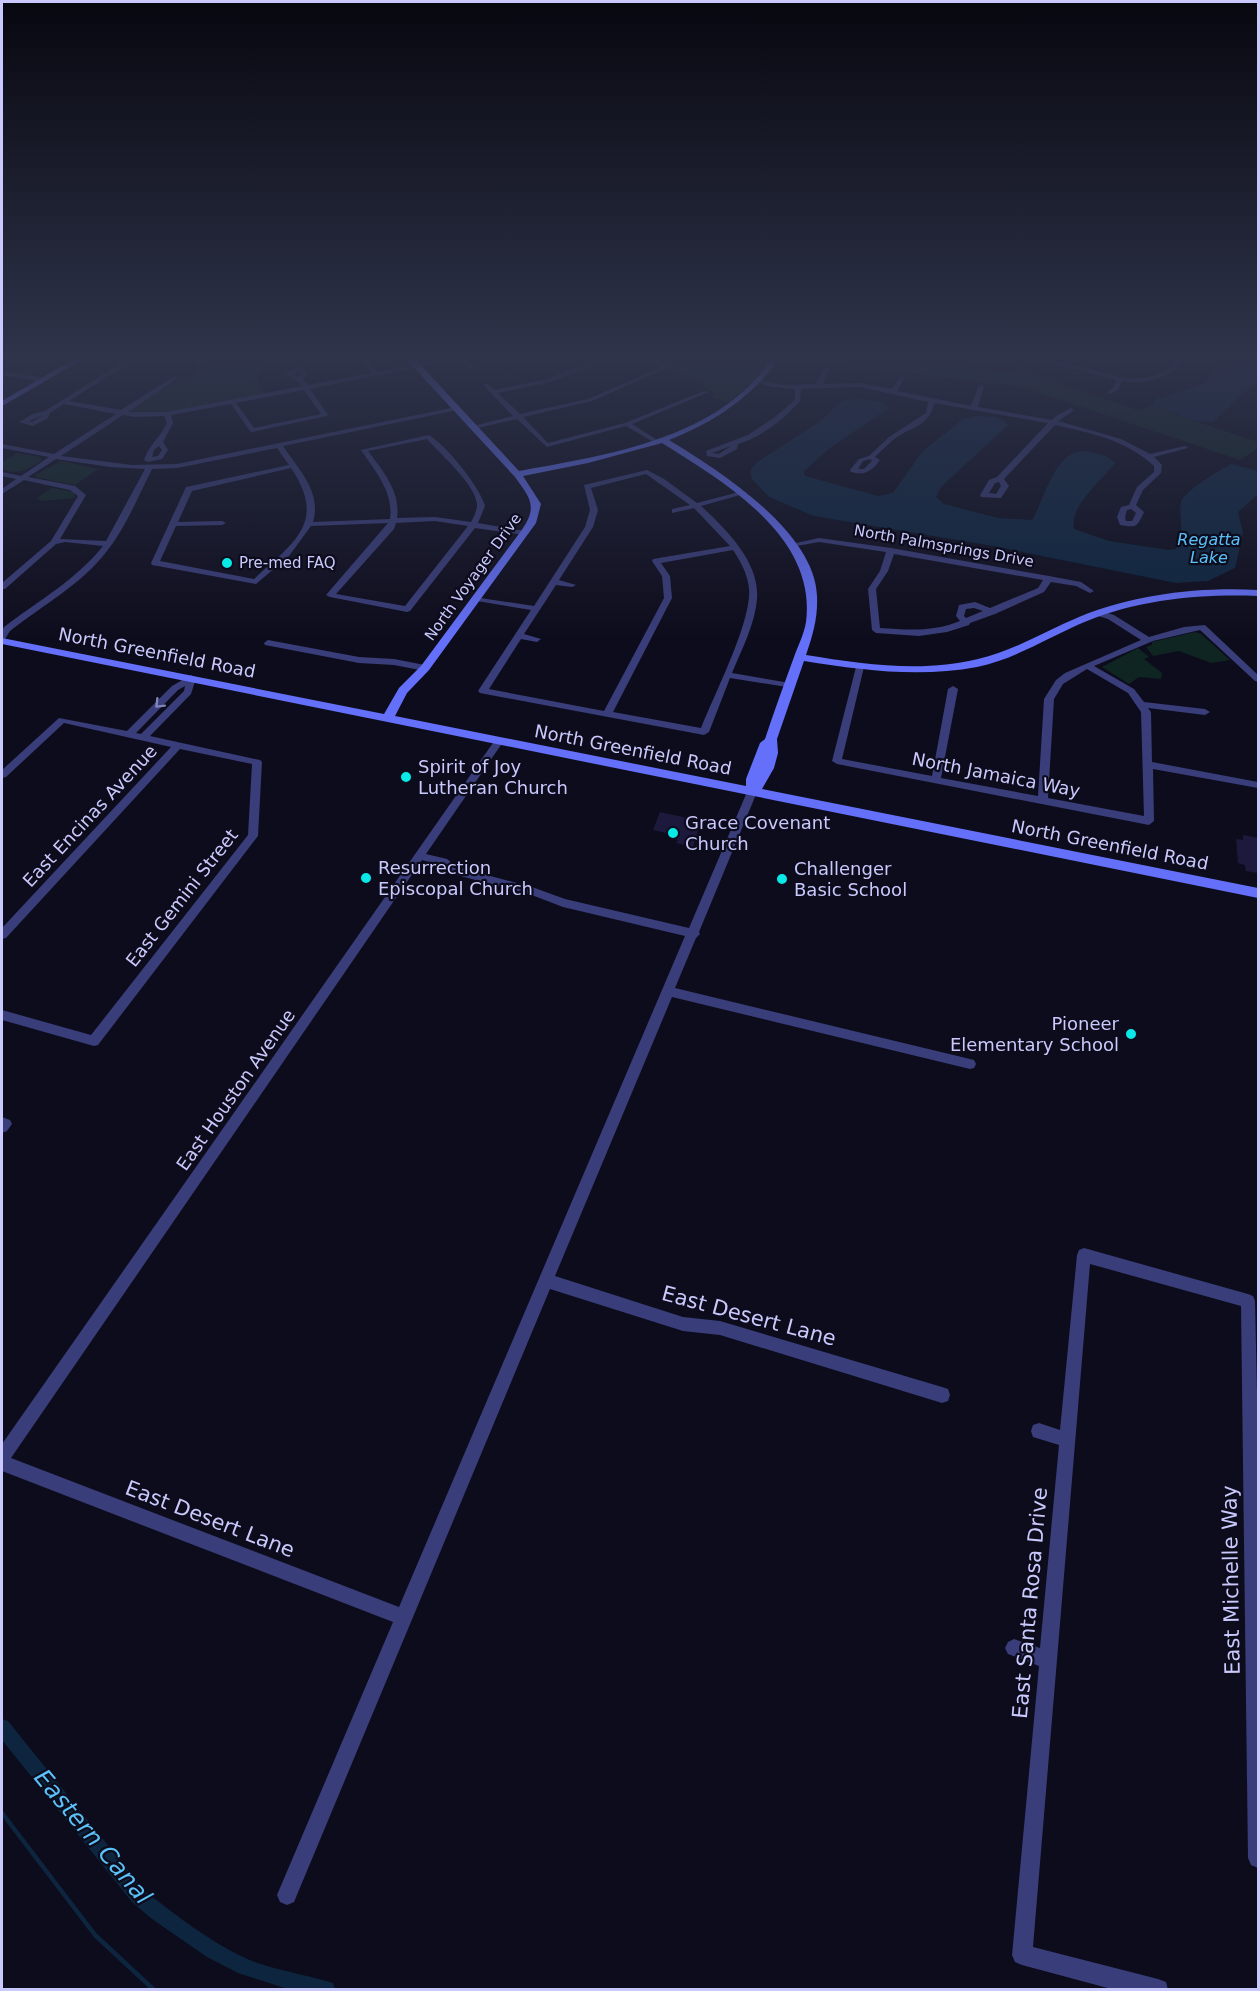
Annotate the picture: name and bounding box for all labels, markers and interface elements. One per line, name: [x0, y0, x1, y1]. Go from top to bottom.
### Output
street label: North Voyager Drive: [421, 510, 525, 644]
street label: North Palmsprings Drive: [853, 521, 1035, 571]
water label: Regatta Lake: [1177, 530, 1241, 567]
place label: Pre-med FAQ: [239, 554, 335, 572]
marker: Pre-med FAQ: [220, 556, 234, 570]
street label: North Greenfield Road: [57, 623, 257, 682]
one-way arrow: [155, 697, 166, 708]
street label: North Greenfield Road: [533, 720, 733, 779]
street label: East Encinas Avenue: [18, 740, 161, 891]
street label: North Jamaica Way: [910, 748, 1082, 801]
place label: Spirit of Joy Lutheran Church: [418, 756, 568, 798]
marker: Spirit of Joy Lutheran Church: [399, 770, 413, 784]
place label: Grace Covenant Church: [685, 812, 830, 854]
street label: North Greenfield Road: [1010, 815, 1210, 874]
street label: East Gemini Street: [121, 825, 242, 971]
marker: Grace Covenant Church: [666, 826, 680, 840]
place label: Resurrection Episcopal Church: [378, 857, 533, 899]
place label: Challenger Basic School: [794, 858, 907, 900]
marker: Resurrection Episcopal Church: [359, 871, 373, 885]
marker: Challenger Basic School: [775, 872, 789, 886]
street label: East Houston Avenue: [172, 1005, 299, 1174]
place label: Pioneer Elementary School: [950, 1013, 1120, 1055]
marker: Pioneer Elementary School: [1124, 1027, 1138, 1041]
street label: East Desert Lane: [659, 1281, 839, 1351]
street label: East Desert Lane: [122, 1476, 298, 1562]
street label: East Michelle Way: [1217, 1485, 1245, 1675]
street label: East Santa Rosa Drive: [1008, 1486, 1052, 1720]
water label: Eastern Canal: [29, 1764, 158, 1910]

